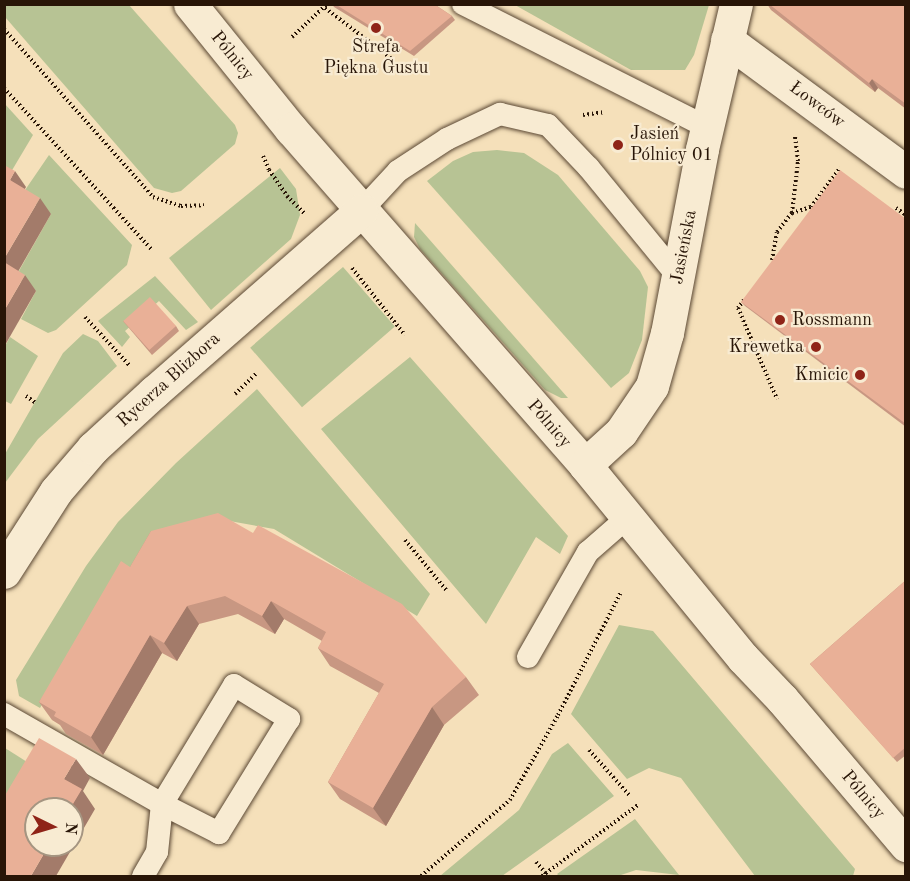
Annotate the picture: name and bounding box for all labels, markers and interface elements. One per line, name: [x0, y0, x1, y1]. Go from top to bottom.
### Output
marker: Strefa Piękna Gustu: [369, 21, 383, 35]
street label: Pólnicy: [206, 27, 258, 85]
place label: Strefa Piękna Gustu: [324, 37, 428, 80]
street label: Łowców: [785, 77, 849, 133]
place label: Jasień Pólnicy 01: [630, 124, 713, 166]
marker: Jasień Pólnicy 01: [611, 138, 625, 152]
street label: Jasieńska: [666, 208, 702, 286]
place label: Rossmann: [792, 309, 872, 331]
marker: Rossmann: [773, 313, 787, 327]
street label: Rycerza Blizbora: [113, 328, 225, 432]
place label: Krewetka: [729, 336, 804, 358]
marker: Krewetka: [809, 340, 823, 354]
place label: Kmicic: [795, 364, 848, 386]
marker: Kmicic: [853, 368, 867, 382]
street label: Pólnicy: [522, 395, 576, 453]
street label: Pólnicy: [836, 766, 890, 824]
north arrow: [24, 797, 84, 857]
text: N: [61, 822, 78, 835]

